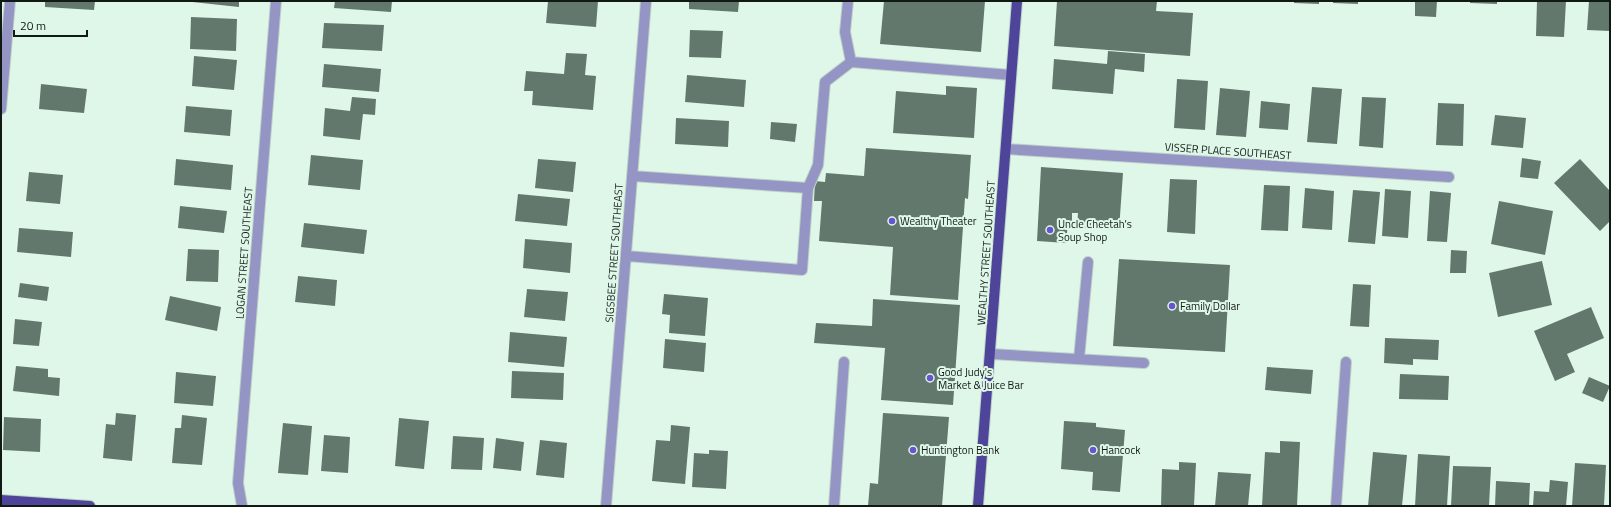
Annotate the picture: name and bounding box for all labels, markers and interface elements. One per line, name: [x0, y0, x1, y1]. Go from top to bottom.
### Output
scale bar: [14, 12, 87, 38]
text: 20 m: [20, 16, 46, 35]
street label: VISSER PLACE SOUTHEAST: [1164, 139, 1292, 163]
street label: WEALTHY STREET SOUTHEAST: [973, 180, 999, 326]
street label: SIGSBEE STREET SOUTHEAST: [601, 183, 627, 323]
street label: LOGAN STREET SOUTHEAST: [231, 186, 257, 320]
place label: Wealthy Theater: [900, 213, 977, 229]
marker: Wealthy Theater: [887, 216, 897, 226]
place label: Uncle Cheetah's Soup Shop: [1058, 216, 1132, 245]
marker: Uncle Cheetah's Soup Shop: [1045, 225, 1055, 235]
place label: Family Dollar: [1180, 298, 1240, 314]
marker: Family Dollar: [1167, 301, 1177, 311]
place label: Good Judy's Market & Juice Bar: [938, 364, 1024, 393]
marker: Good Judy's Market & Juice Bar: [925, 373, 935, 383]
place label: Huntington Bank: [921, 442, 1000, 458]
place label: Hancock: [1101, 442, 1141, 458]
marker: Huntington Bank: [908, 445, 918, 455]
marker: Hancock: [1088, 445, 1098, 455]

